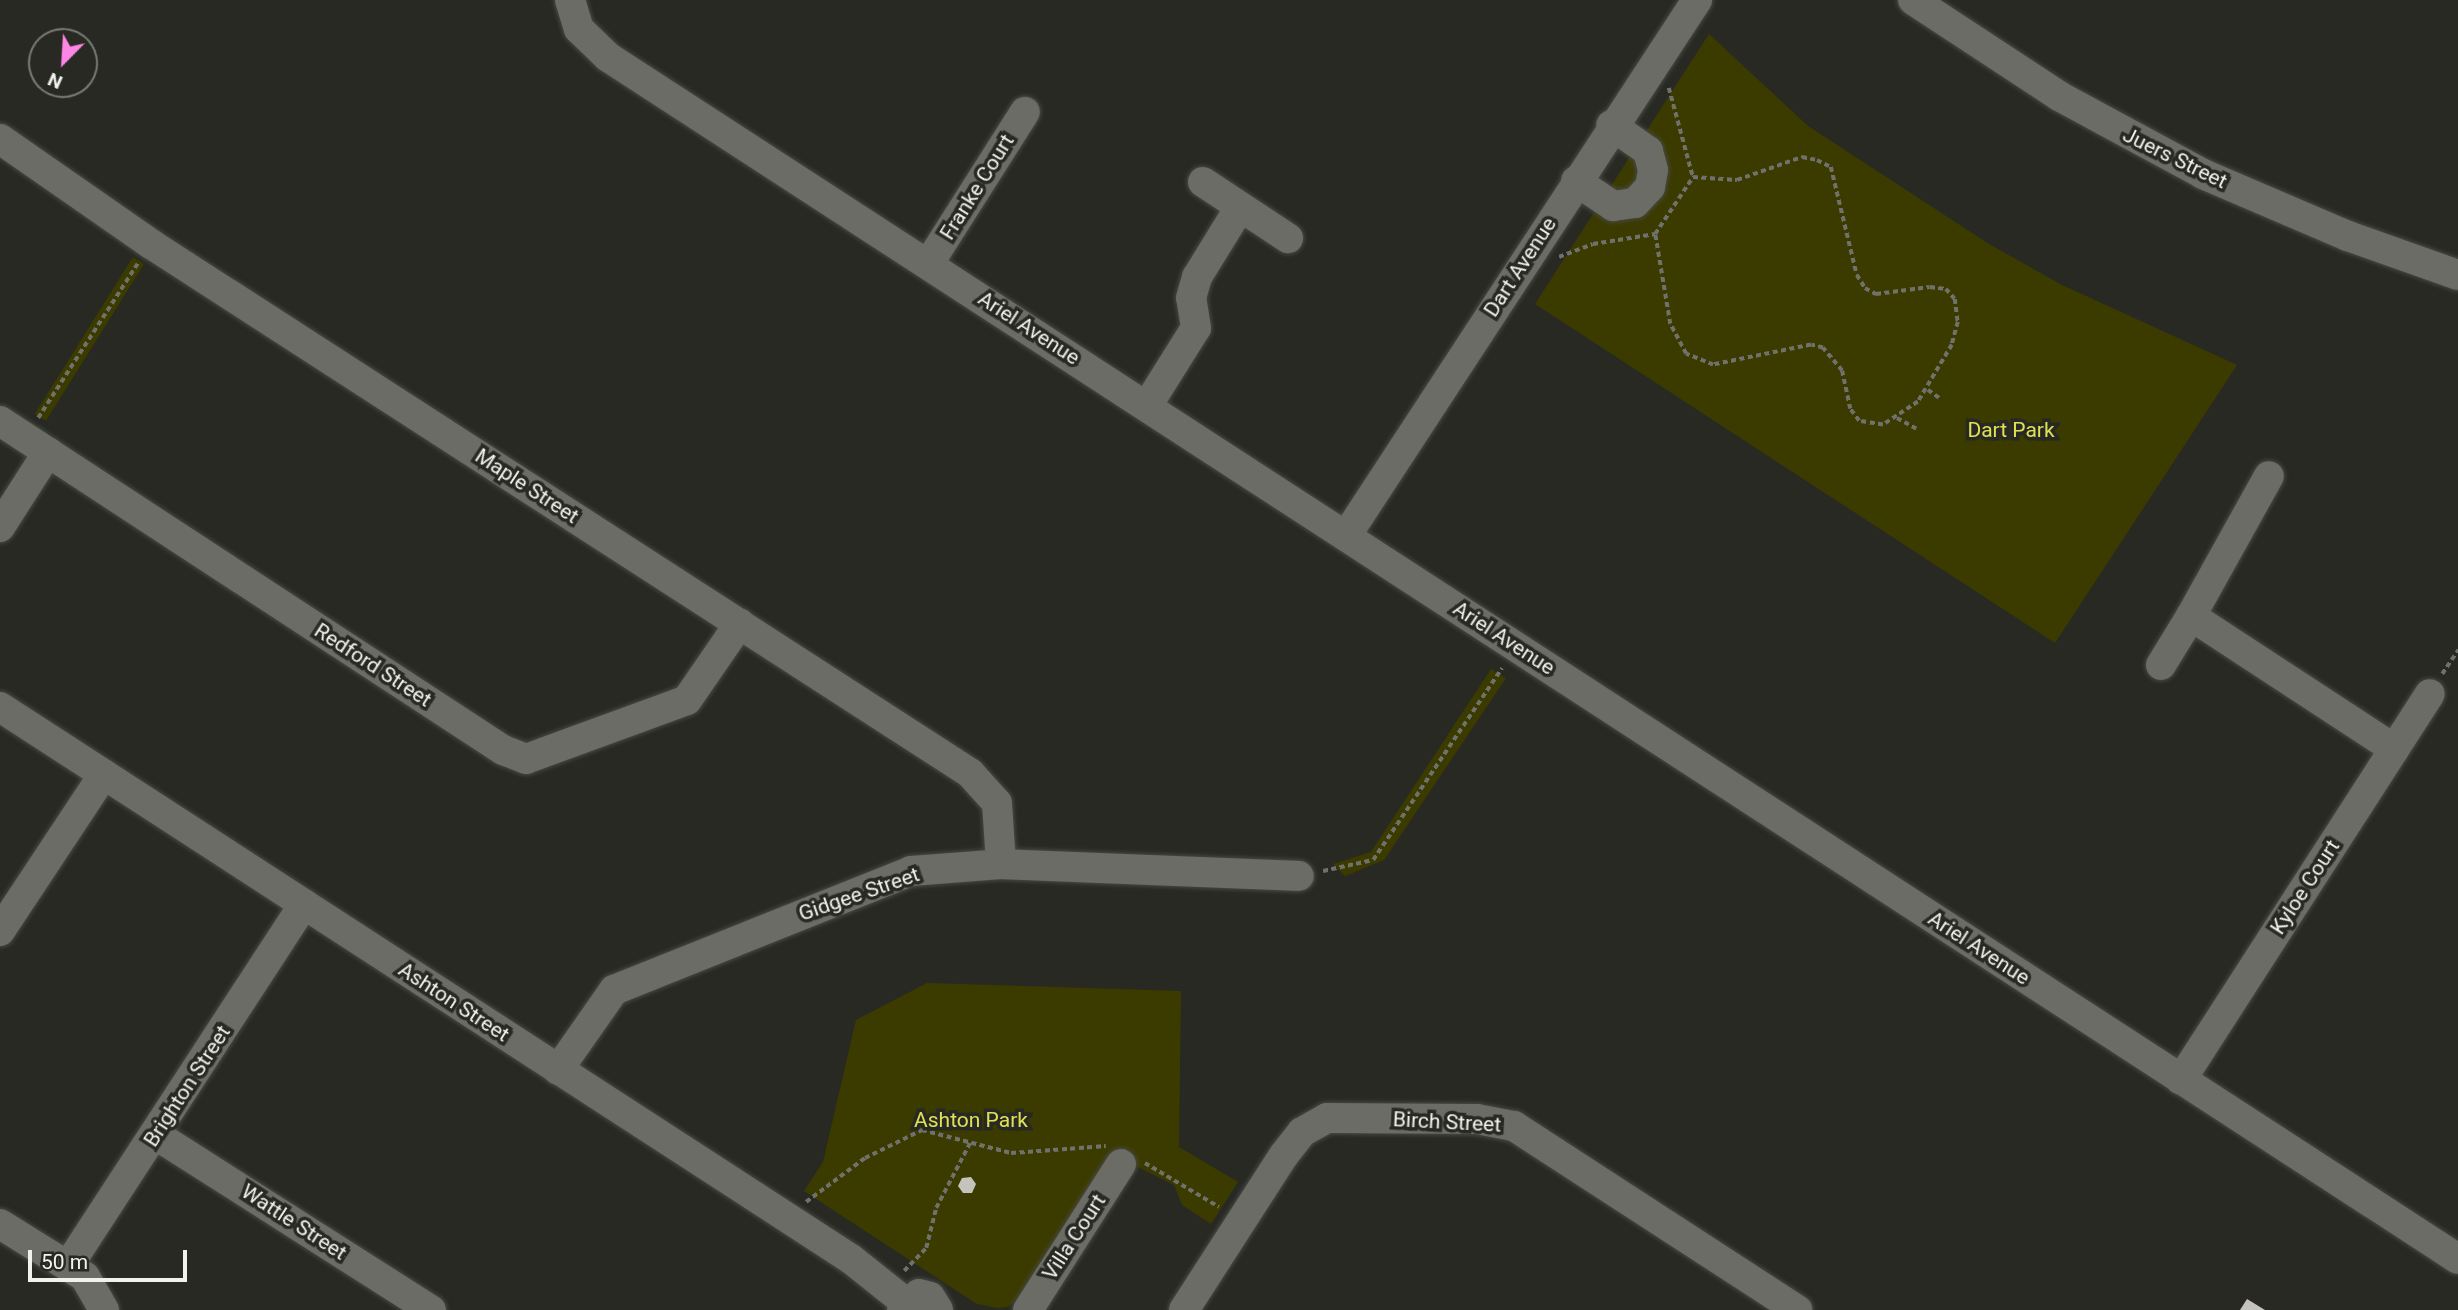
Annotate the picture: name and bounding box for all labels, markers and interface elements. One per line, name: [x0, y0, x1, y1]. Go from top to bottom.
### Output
north arrow: [28, 28, 98, 98]
text: N: [44, 68, 66, 94]
street label: Juers Street: [2119, 122, 2231, 194]
street label: Franke Court: [935, 130, 1019, 244]
street label: Dart Avenue: [1479, 213, 1561, 321]
street label: Ariel Avenue: [973, 286, 1085, 370]
park label: Dart Park: [1967, 417, 2055, 443]
street label: Maple Street: [470, 443, 584, 529]
street label: Ariel Avenue: [1448, 596, 1560, 680]
street label: Redford Street: [310, 618, 436, 712]
street label: Kyloe Court: [2265, 835, 2345, 939]
street label: Gidgee Street: [795, 862, 923, 926]
street label: Ariel Avenue: [1923, 906, 2035, 990]
street label: Ashton Street: [394, 957, 514, 1047]
street label: Brighton Street: [138, 1021, 236, 1151]
park label: Ashton Park: [914, 1107, 1028, 1133]
street label: Birch Street: [1392, 1107, 1502, 1137]
street label: Wattle Street: [237, 1179, 351, 1265]
street label: Villa Court: [1037, 1189, 1111, 1285]
scale bar: [32, 1236, 191, 1280]
text: 50 m: [41, 1250, 88, 1274]

